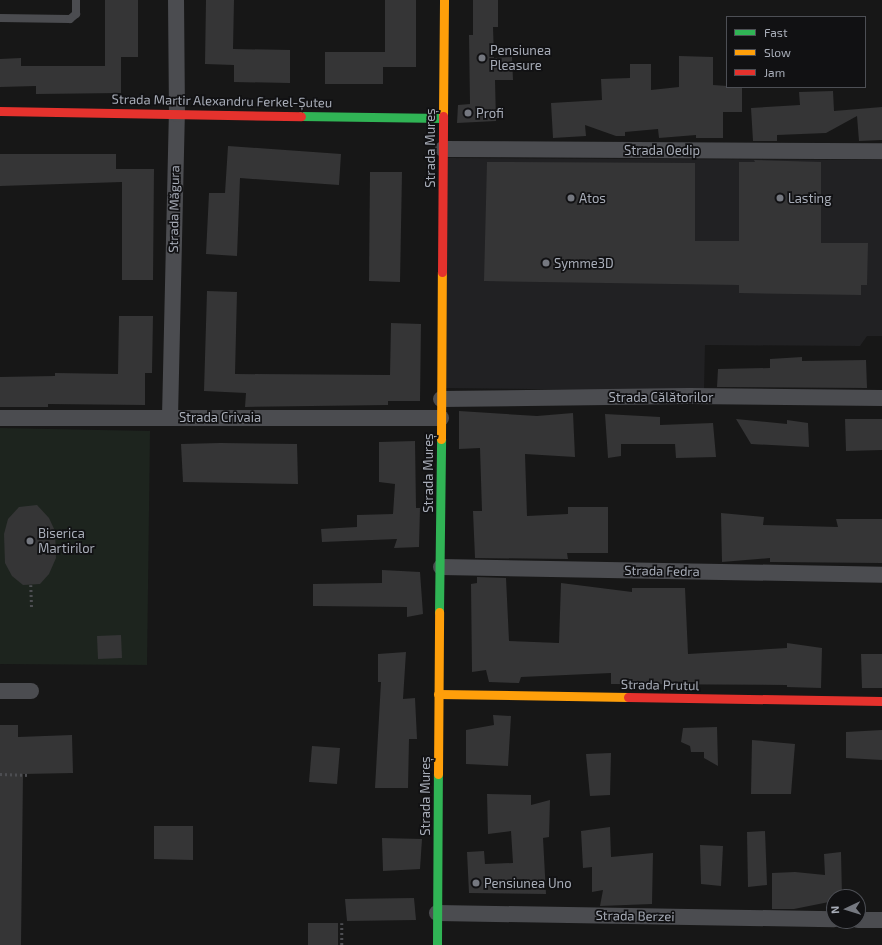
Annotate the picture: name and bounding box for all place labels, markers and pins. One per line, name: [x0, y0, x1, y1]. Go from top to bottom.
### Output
place label: Pensiunea Pleasure: [490, 43, 551, 74]
marker: Pensiunea Pleasure: [477, 53, 487, 63]
place label: Profi: [476, 105, 504, 121]
marker: Profi: [463, 108, 473, 118]
place label: Atos: [579, 190, 606, 206]
place label: Lasting: [788, 190, 831, 206]
marker: Atos: [566, 193, 576, 203]
marker: Lasting: [775, 193, 785, 203]
place label: Symme3D: [554, 255, 614, 271]
marker: Symme3D: [541, 258, 551, 268]
place label: Biserica Martirilor: [38, 526, 95, 557]
marker: Biserica Martirilor: [25, 536, 35, 546]
place label: Pensiunea Uno: [484, 875, 572, 891]
marker: Pensiunea Uno: [471, 878, 481, 888]

